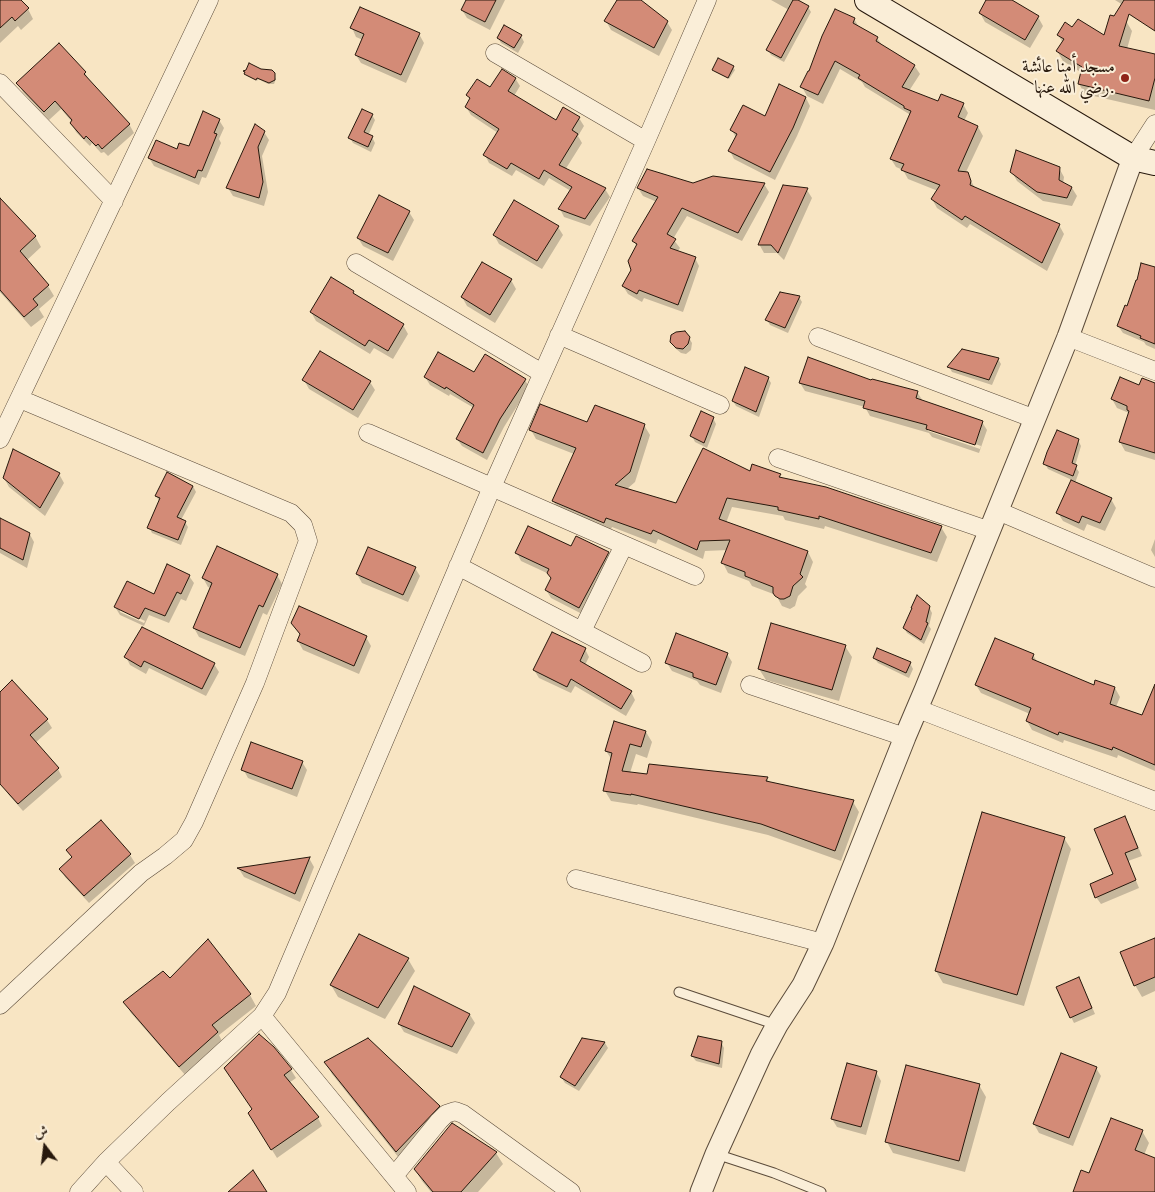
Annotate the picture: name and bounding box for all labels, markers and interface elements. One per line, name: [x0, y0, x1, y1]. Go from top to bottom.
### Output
place label: مسجد أمنا عائشة رضي الله عنها.: [1022, 57, 1115, 100]
marker: مسجد أمنا عائشة رضي الله عنها.: [1119, 72, 1131, 84]
text: ش: [32, 1121, 50, 1143]
north arrow: [20, 1122, 70, 1172]

